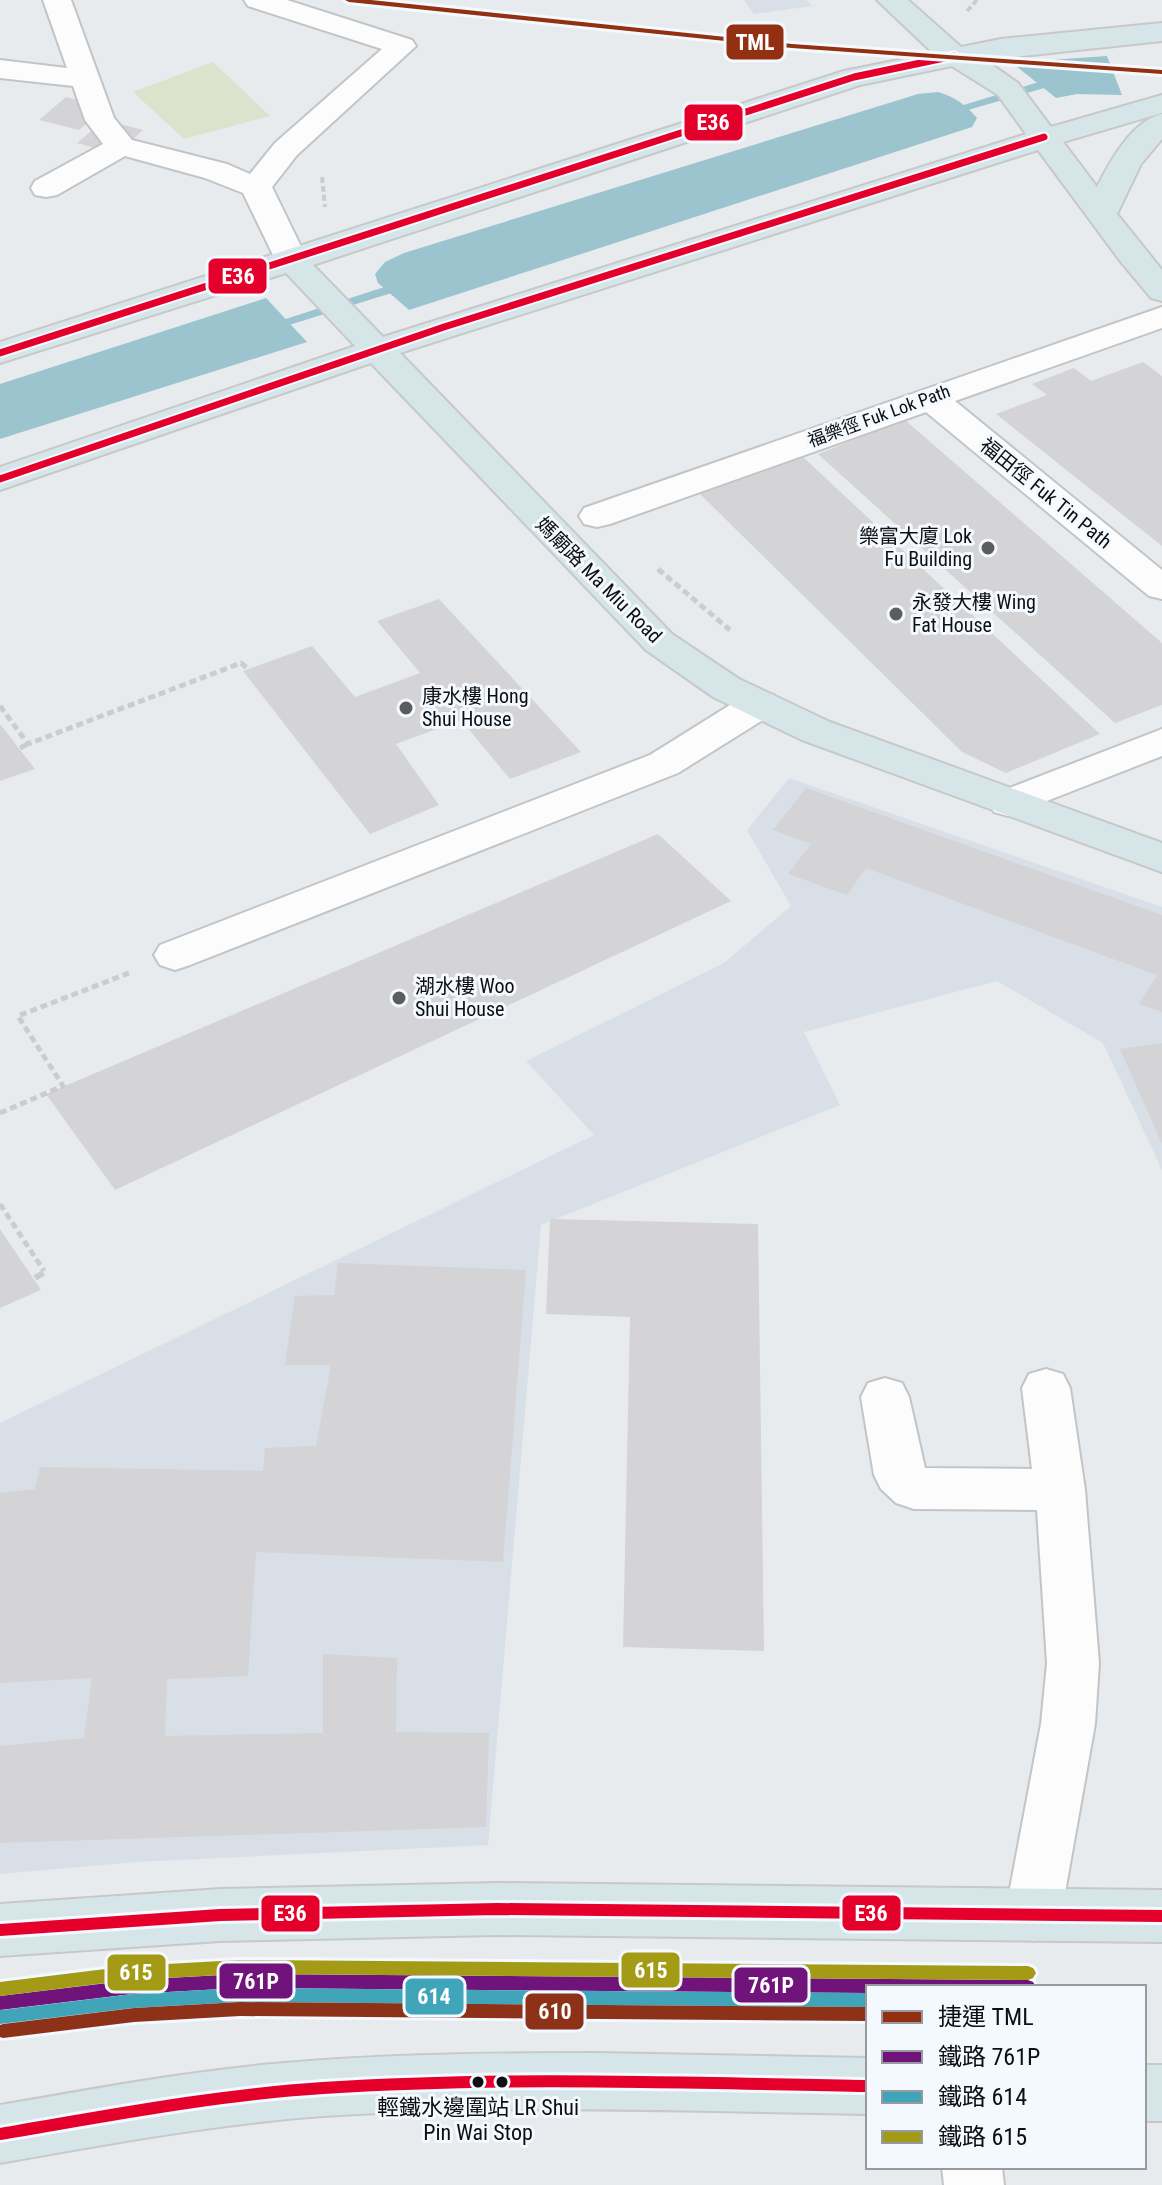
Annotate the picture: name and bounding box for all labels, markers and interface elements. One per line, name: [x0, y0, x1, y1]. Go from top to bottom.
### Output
line badge: TML: [725, 23, 785, 61]
text: TML: [735, 30, 775, 55]
line badge: E36: [683, 103, 744, 142]
text: E36: [696, 110, 730, 135]
line badge: E36: [207, 257, 268, 295]
text: E36: [221, 264, 255, 289]
street label: 福樂徑 Fuk Lok Path: [805, 380, 953, 451]
street label: 福田徑 Fuk Tin Path: [975, 433, 1117, 553]
street label: 媽廟路 Ma Miu Road: [531, 512, 667, 648]
place label: 樂富大廈 Lok Fu Building: [859, 524, 972, 571]
marker: 樂富大廈 Lok Fu Building: [979, 539, 997, 557]
place label: 永發大樓 Wing Fat House: [912, 590, 1036, 637]
marker: 永發大樓 Wing Fat House: [887, 605, 905, 623]
place label: 康水樓 Hong Shui House: [422, 684, 529, 731]
marker: 康水樓 Hong Shui House: [397, 699, 415, 717]
place label: 湖水樓 Woo Shui House: [415, 974, 515, 1021]
marker: 湖水樓 Woo Shui House: [390, 989, 408, 1007]
line badge: E36: [260, 1894, 321, 1933]
line badge: E36: [841, 1894, 902, 1932]
text: E36: [273, 1901, 307, 1926]
text: E36: [854, 1901, 888, 1926]
line badge: 615: [620, 1951, 681, 1989]
line badge: 615: [106, 1953, 167, 1992]
text: 615: [634, 1958, 668, 1983]
text: 615: [119, 1960, 153, 1985]
line badge: 761P: [218, 1962, 294, 2000]
line badge: 761P: [733, 1966, 809, 2004]
text: 761P: [233, 1969, 279, 1994]
text: 761P: [748, 1973, 794, 1998]
line badge: 614: [404, 1977, 465, 2016]
text: 614: [417, 1984, 451, 2009]
legend: [866, 1985, 1146, 2169]
line badge: 610: [524, 1992, 585, 2031]
text: 610: [538, 1999, 572, 2024]
text: 捷運 TML: [938, 2003, 1034, 2031]
text: 鐵路 761P: [938, 2043, 1040, 2071]
marker: 輕鐵水邊圍站 LR Shui Pin Wai Stop: [470, 2074, 486, 2090]
unlabelled marker: [494, 2074, 510, 2090]
text: 鐵路 614: [938, 2083, 1027, 2111]
place label: 輕鐵水邊圍站 LR Shui Pin Wai Stop: [377, 2095, 579, 2145]
text: 鐵路 615: [938, 2123, 1027, 2151]

